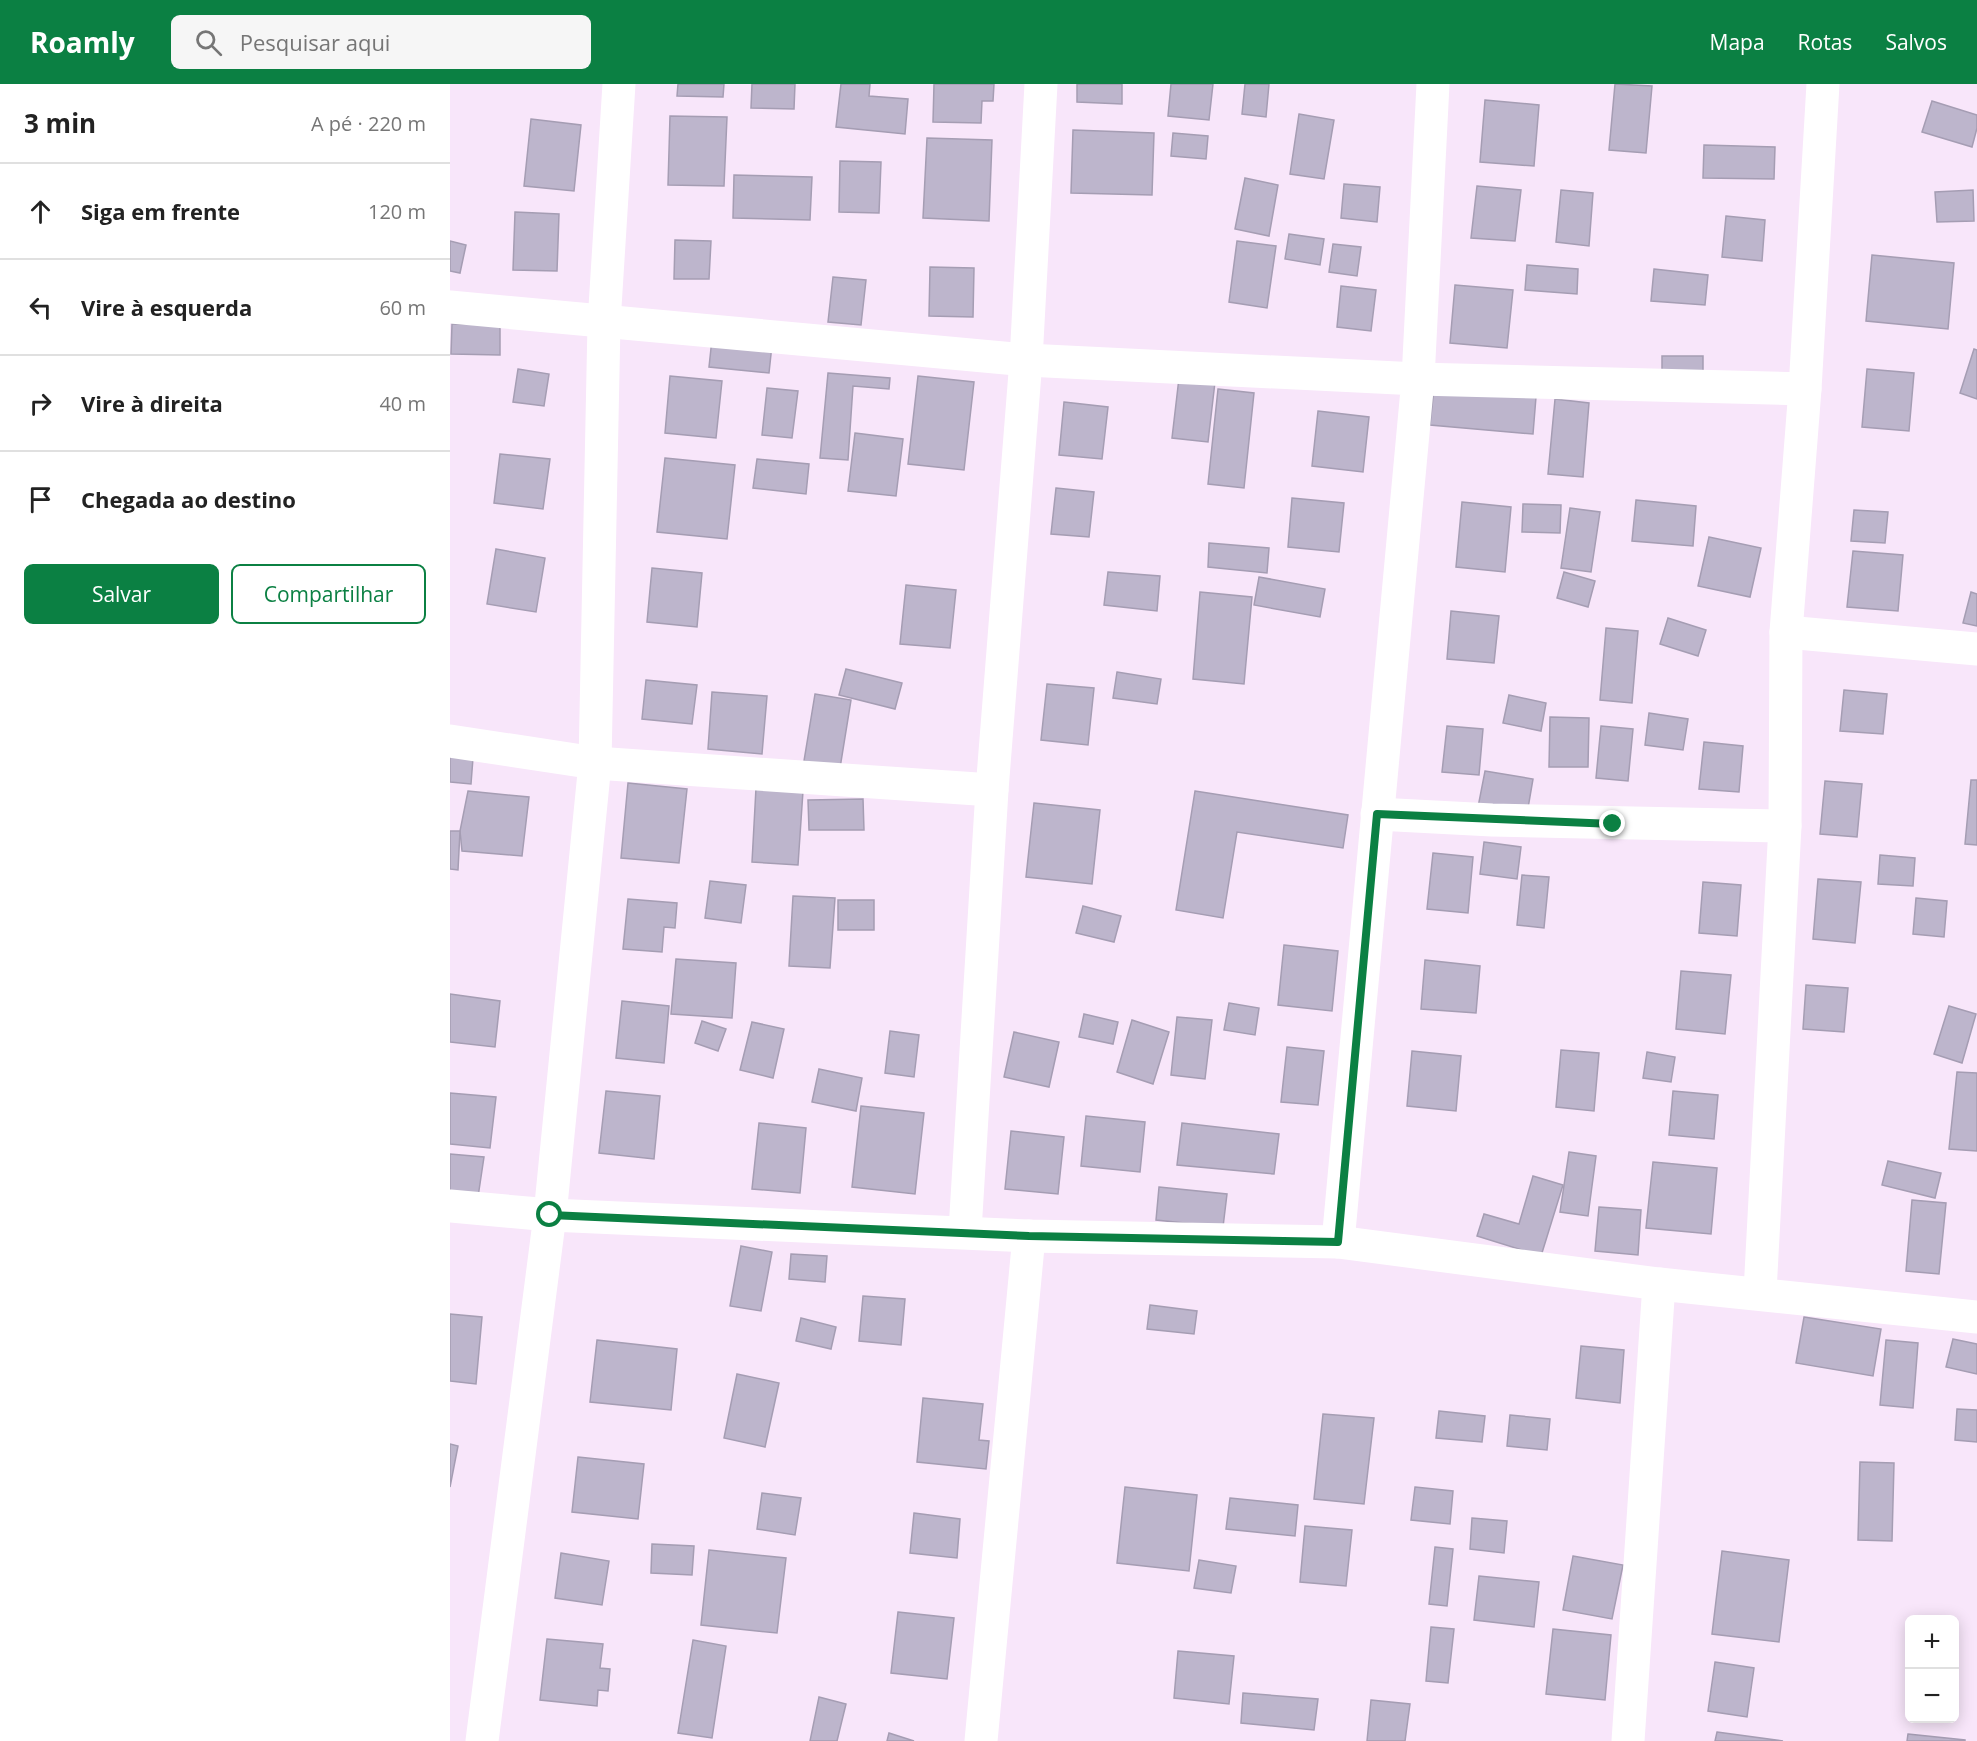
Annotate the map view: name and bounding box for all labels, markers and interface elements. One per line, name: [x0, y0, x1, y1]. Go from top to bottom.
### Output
search box: [171, 15, 591, 69]
text: Roamly: [30, 23, 135, 61]
icon: search: [192, 26, 225, 59]
text: Pesquisar aqui: [240, 27, 390, 57]
text: Mapa: [1710, 28, 1765, 56]
text: Rotas: [1798, 28, 1852, 56]
text: Salvos: [1885, 28, 1947, 56]
text: 3 min: [24, 105, 96, 141]
text: A pé · 220 m: [311, 110, 426, 137]
icon: ahead: [24, 195, 57, 228]
text: Siga em frente: [81, 196, 240, 226]
text: 120 m: [368, 198, 426, 225]
icon: left: [24, 291, 57, 324]
text: Vire à esquerda: [81, 292, 252, 322]
text: 60 m: [379, 294, 426, 321]
icon: right: [24, 387, 57, 420]
text: Vire à direita: [81, 388, 223, 418]
text: 40 m: [379, 390, 426, 417]
icon: arrive: [24, 483, 57, 516]
text: Chegada ao destino: [81, 484, 296, 514]
button: Salvar: [24, 564, 219, 624]
button: Compartilhar: [231, 564, 426, 624]
route end: [1599, 810, 1625, 836]
route start: [536, 1201, 562, 1227]
map controls: [1905, 1615, 1959, 1723]
button: +: [1905, 1615, 1959, 1669]
button: −: [1905, 1669, 1959, 1723]

